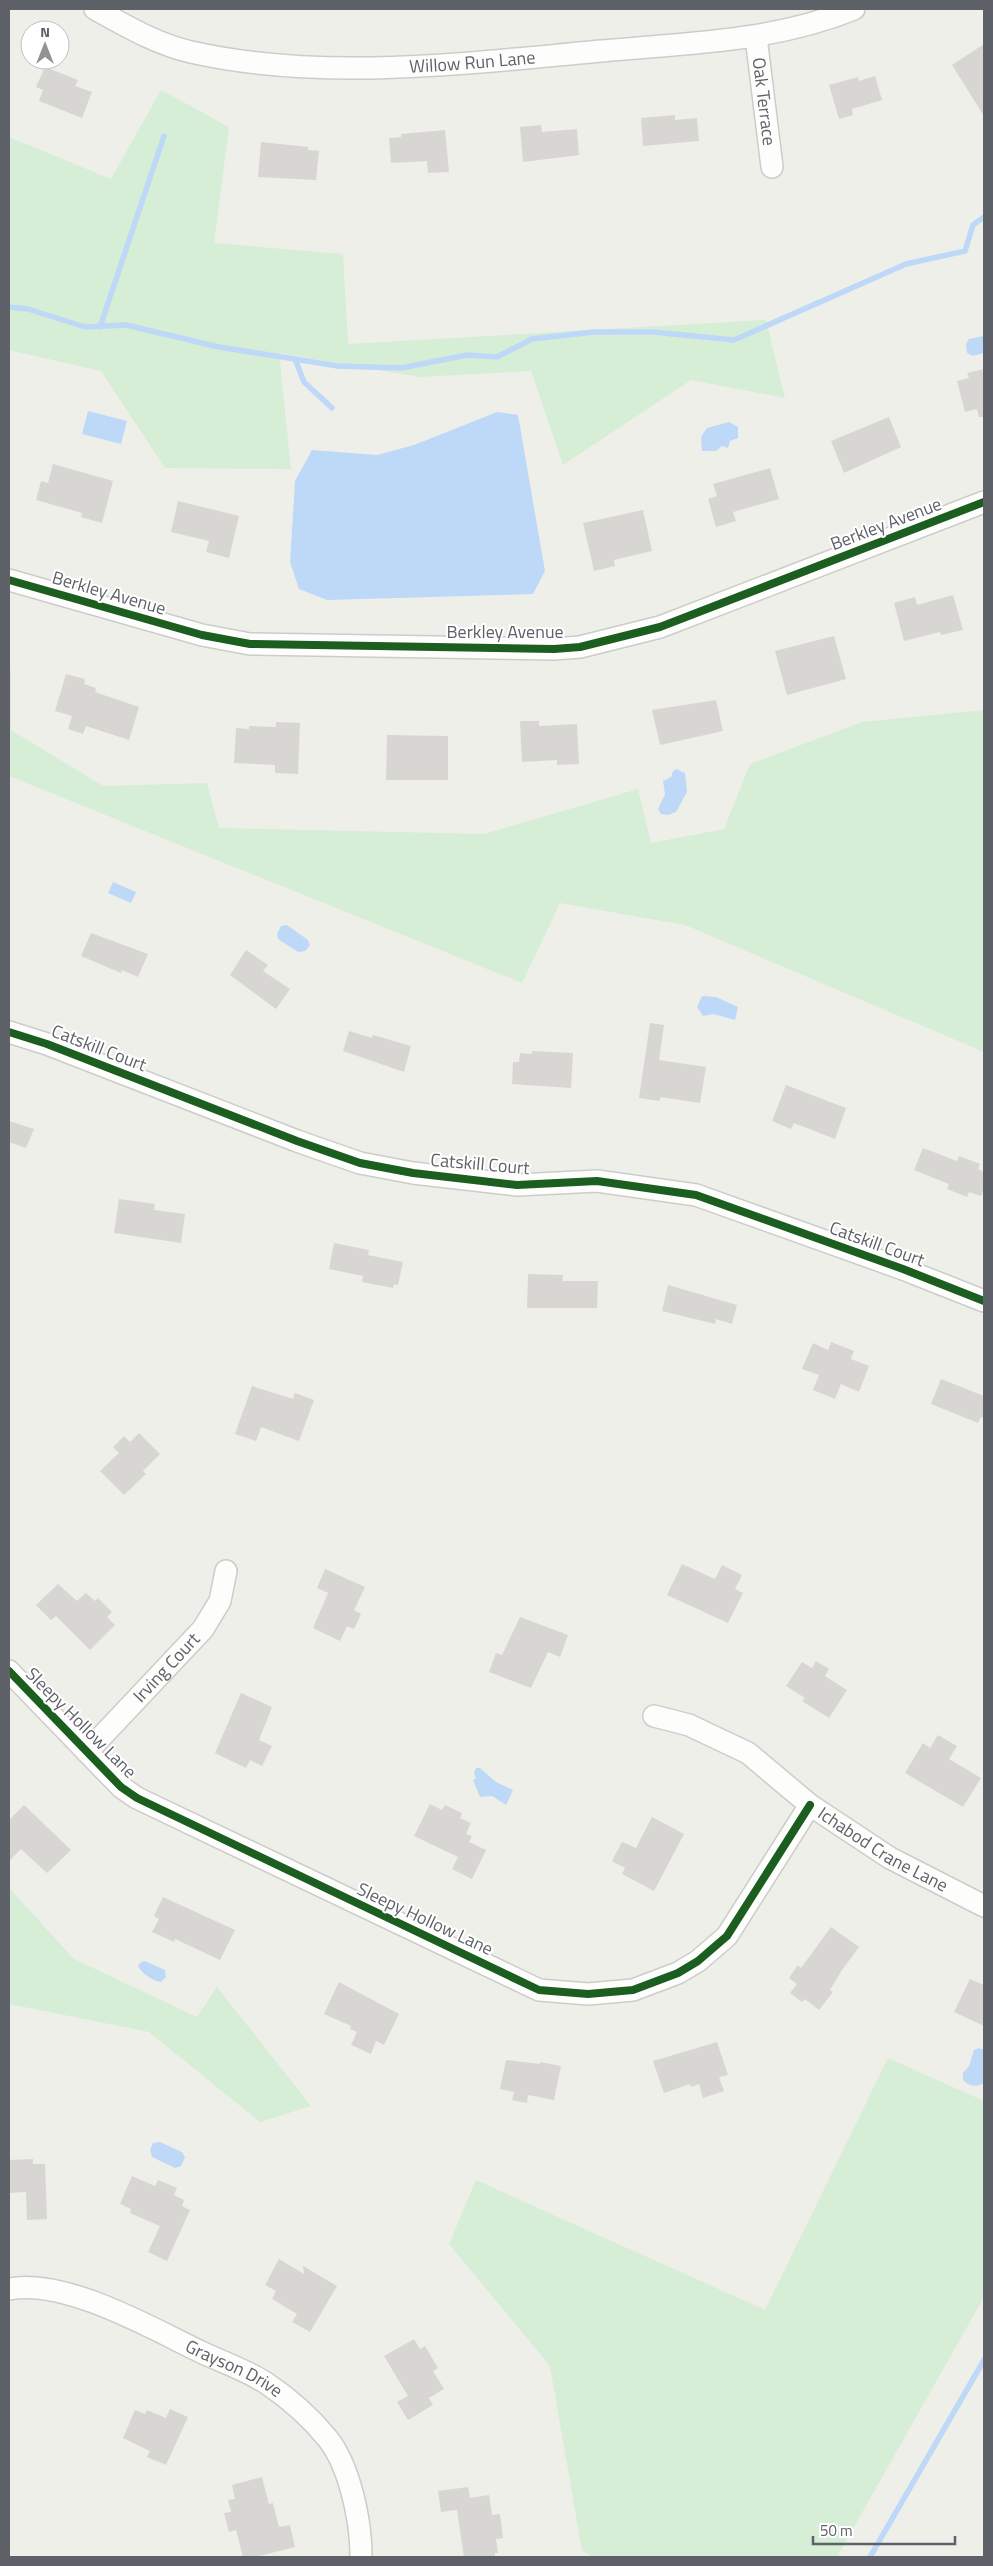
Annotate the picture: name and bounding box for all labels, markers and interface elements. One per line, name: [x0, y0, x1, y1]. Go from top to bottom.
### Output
north arrow: [20, 20, 70, 70]
text: N: [40, 21, 50, 42]
street label: Willow Run Lane: [409, 43, 536, 80]
street label: Oak Terrace: [746, 56, 783, 147]
street label: Berkley Avenue: [826, 490, 945, 557]
street label: Berkley Avenue: [49, 563, 169, 622]
street label: Berkley Avenue: [446, 618, 564, 645]
street label: Catskill Court: [48, 1017, 151, 1078]
street label: Catskill Court: [429, 1146, 531, 1181]
street label: Catskill Court: [826, 1214, 929, 1273]
street label: Irving Court: [126, 1626, 207, 1708]
street label: Sleepy Hollow Lane: [20, 1661, 143, 1784]
street label: Ichabod Crane Lane: [813, 1800, 953, 1898]
street label: Sleepy Hollow Lane: [353, 1875, 498, 1962]
street label: Grayson Drive: [181, 2332, 289, 2404]
scale bar: [813, 2514, 956, 2546]
text: 50 m: [820, 2519, 853, 2542]

